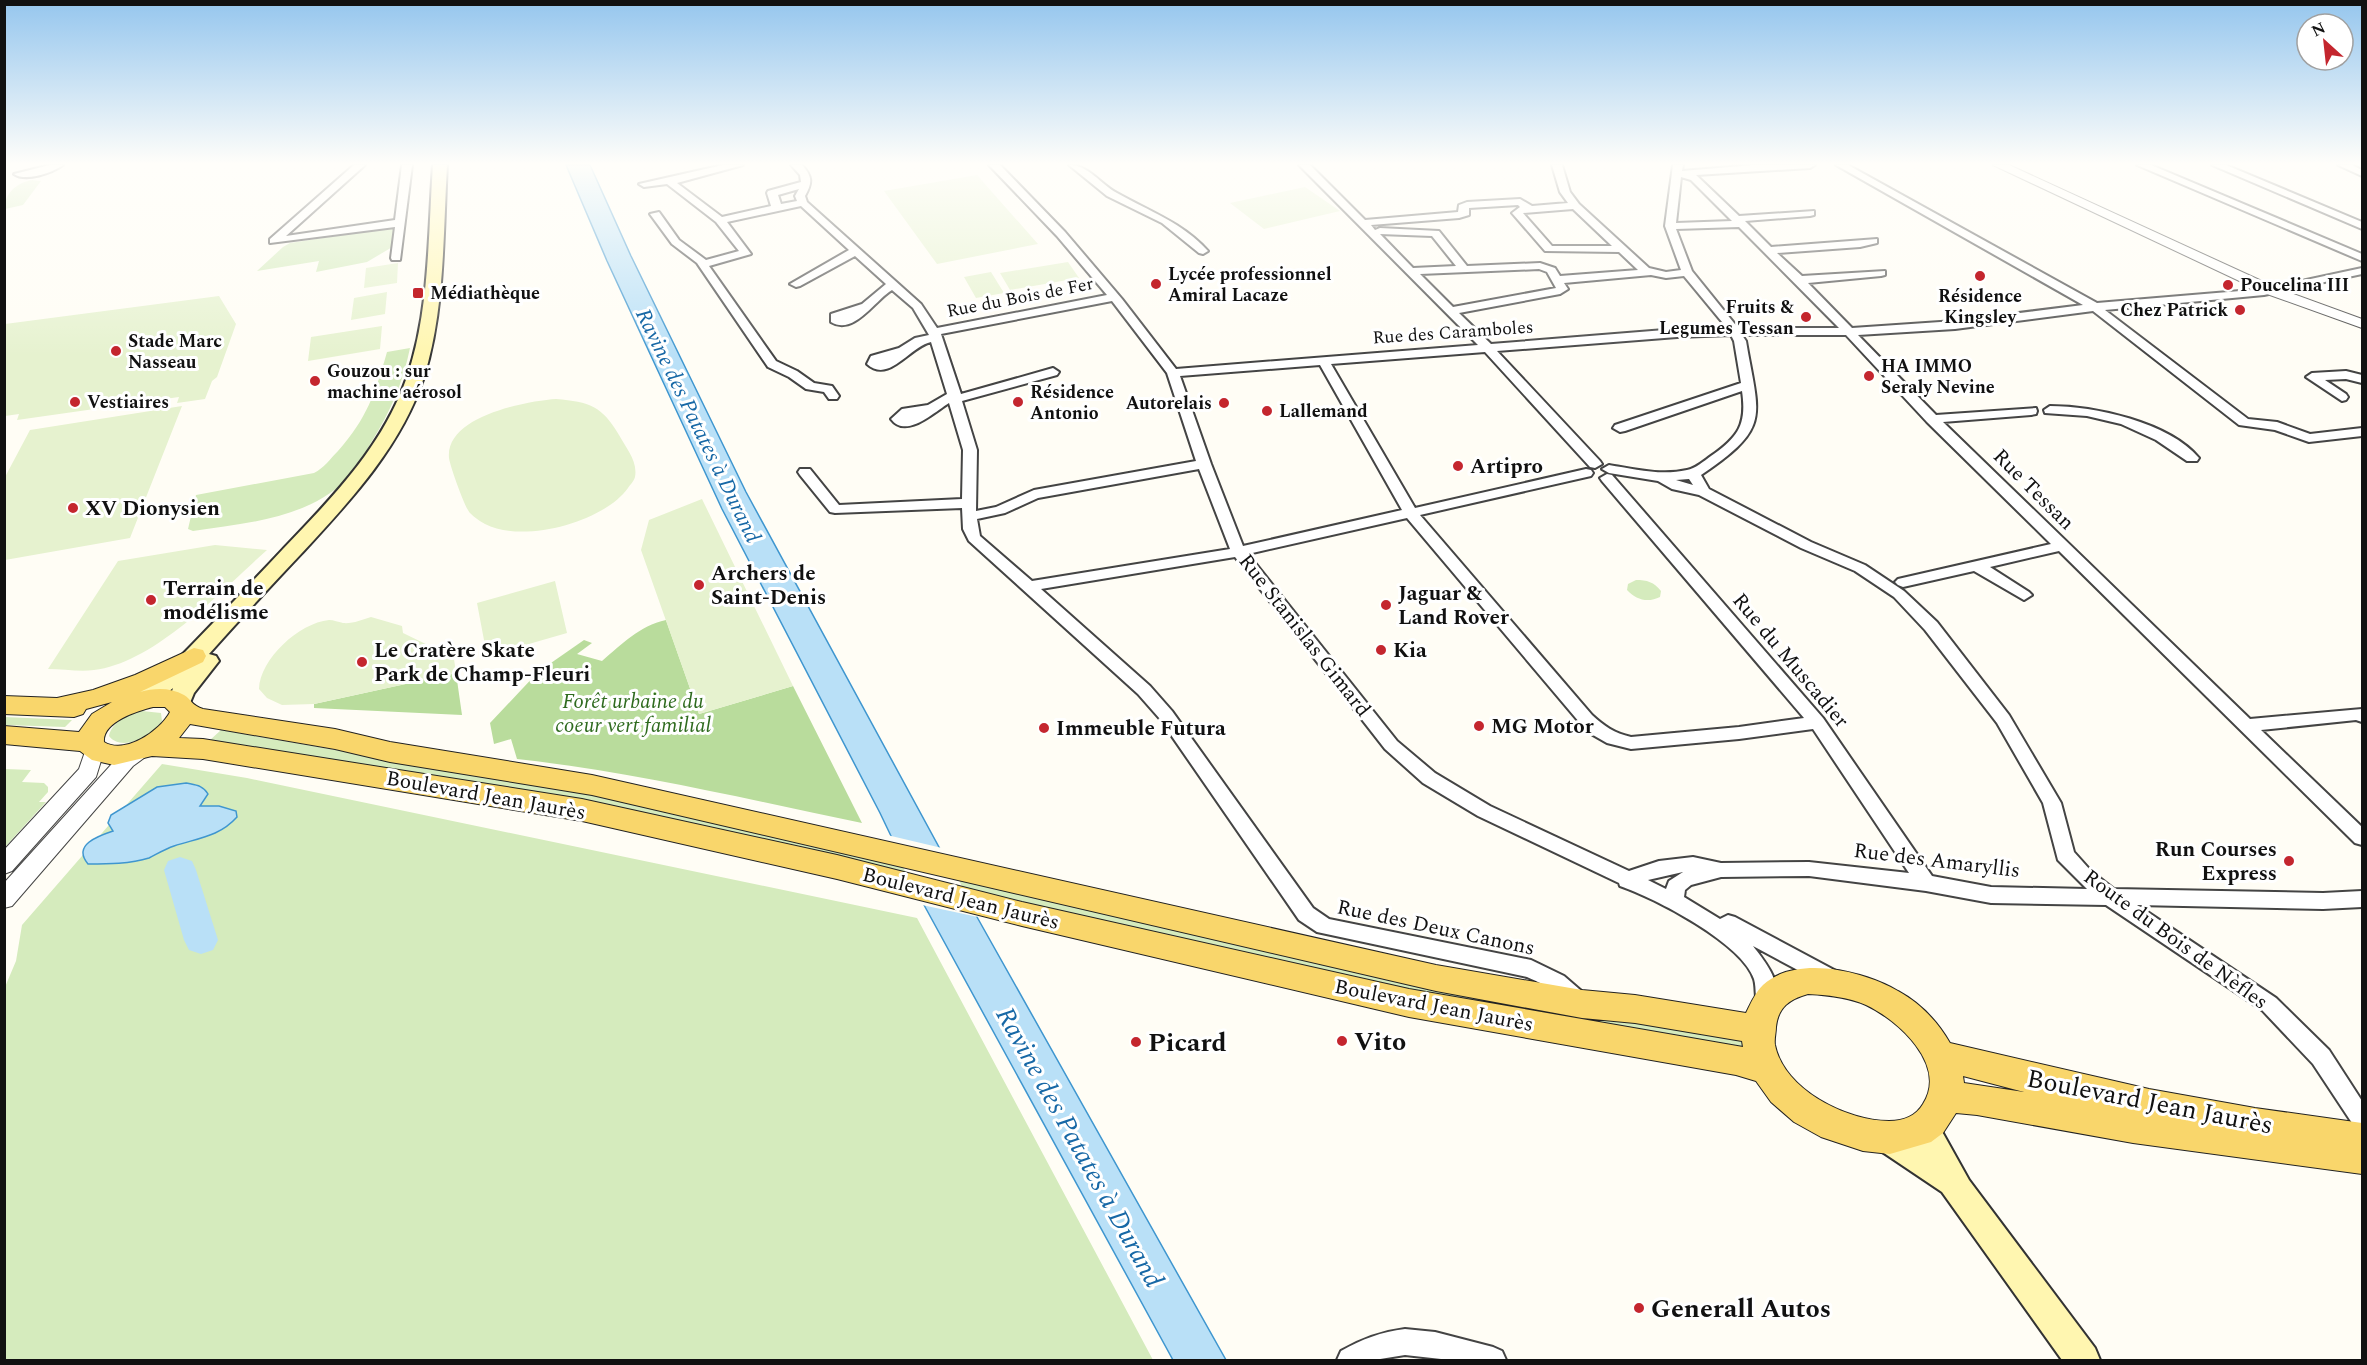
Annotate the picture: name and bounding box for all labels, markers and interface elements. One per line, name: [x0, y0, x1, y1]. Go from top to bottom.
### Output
north arrow: [2295, 12, 2355, 72]
text: N: [2307, 16, 2330, 43]
place label: Lycée professionnel Amiral Lacaze: [1168, 261, 1332, 309]
marker: Résidence Kingsley: [1973, 269, 1987, 283]
street label: Rue du Bois de Fer: [944, 270, 1096, 325]
place label: Poucelina III: [2240, 272, 2349, 299]
marker: Lycée professionnel Amiral Lacaze: [1149, 277, 1163, 291]
marker: Poucelina III: [2221, 278, 2235, 292]
place label: Médiathèque: [430, 280, 540, 307]
place label: Résidence Kingsley: [1938, 283, 2022, 331]
marker: Médiathèque: [411, 286, 425, 300]
place label: Fruits & Legumes Tessan: [1659, 294, 1794, 342]
place label: Chez Patrick: [2120, 297, 2228, 324]
water label: Ravine des Patates à Durand: [626, 303, 769, 548]
marker: Chez Patrick: [2233, 303, 2247, 317]
marker: Fruits & Legumes Tessan: [1799, 310, 1813, 324]
street label: Rue des Caramboles: [1372, 313, 1534, 352]
place label: Stade Marc Nasseau: [128, 328, 222, 376]
marker: Stade Marc Nasseau: [109, 344, 123, 358]
place label: HA IMMO Seraly Nevine: [1881, 353, 1995, 401]
place label: Gouzou : sur machine aérosol: [327, 358, 462, 406]
marker: HA IMMO Seraly Nevine: [1862, 369, 1876, 383]
marker: Gouzou : sur machine aérosol: [308, 374, 322, 388]
place label: Résidence Antonio: [1030, 379, 1114, 427]
place label: Vestiaires: [87, 389, 169, 416]
place label: Autorelais: [1126, 390, 1212, 417]
marker: Vestiaires: [68, 395, 82, 409]
marker: Résidence Antonio: [1011, 395, 1025, 409]
marker: Autorelais: [1217, 396, 1231, 410]
place label: Lallemand: [1279, 398, 1368, 425]
marker: Lallemand: [1260, 404, 1274, 418]
street label: Rue Tessan: [1985, 441, 2082, 538]
place label: Artipro: [1470, 451, 1543, 483]
marker: Artipro: [1451, 459, 1465, 473]
place label: XV Dionysien: [85, 493, 220, 525]
marker: XV Dionysien: [66, 501, 80, 515]
street label: Rue Stanislas Gimard: [1230, 547, 1378, 724]
place label: Archers de Saint-Denis: [711, 558, 826, 614]
place label: Terrain de modélisme: [163, 573, 269, 629]
marker: Archers de Saint-Denis: [692, 578, 706, 592]
place label: Jaguar & Land Rover: [1398, 578, 1509, 634]
street label: Rue du Muscadier: [1724, 586, 1856, 735]
marker: Terrain de modélisme: [144, 593, 158, 607]
marker: Jaguar & Land Rover: [1379, 598, 1393, 612]
place label: Le Cratère Skate Park de Champ-Fleuri: [374, 635, 590, 691]
place label: Kia: [1393, 635, 1427, 667]
marker: Kia: [1374, 643, 1388, 657]
marker: Le Cratère Skate Park de Champ-Fleuri: [355, 655, 369, 669]
park label: Forêt urbaine du coeur vert familial: [555, 686, 712, 742]
place label: MG Motor: [1491, 711, 1594, 743]
place label: Immeuble Futura: [1056, 713, 1226, 745]
marker: MG Motor: [1472, 719, 1486, 733]
marker: Immeuble Futura: [1037, 721, 1051, 735]
street label: Boulevard Jean Jaurès: [384, 763, 588, 829]
place label: Run Courses Express: [2155, 834, 2277, 890]
street label: Rue des Amaryllis: [1852, 835, 2022, 887]
marker: Run Courses Express: [2282, 854, 2296, 868]
street label: Boulevard Jean Jaurès: [859, 859, 1063, 939]
street label: Route du Bois de Nèfles: [2076, 862, 2274, 1018]
street label: Rue des Deux Canons: [1334, 891, 1538, 965]
street label: Boulevard Jean Jaurès: [1332, 971, 1536, 1041]
water label: Ravine des Patates à Durand: [984, 999, 1174, 1296]
place label: Vito: [1354, 1022, 1406, 1062]
place label: Picard: [1148, 1023, 1227, 1063]
marker: Vito: [1335, 1034, 1349, 1048]
marker: Picard: [1129, 1035, 1143, 1049]
street label: Boulevard Jean Jaurès: [2023, 1058, 2276, 1145]
place label: Generall Autos: [1651, 1289, 1831, 1329]
marker: Generall Autos: [1632, 1301, 1646, 1315]

